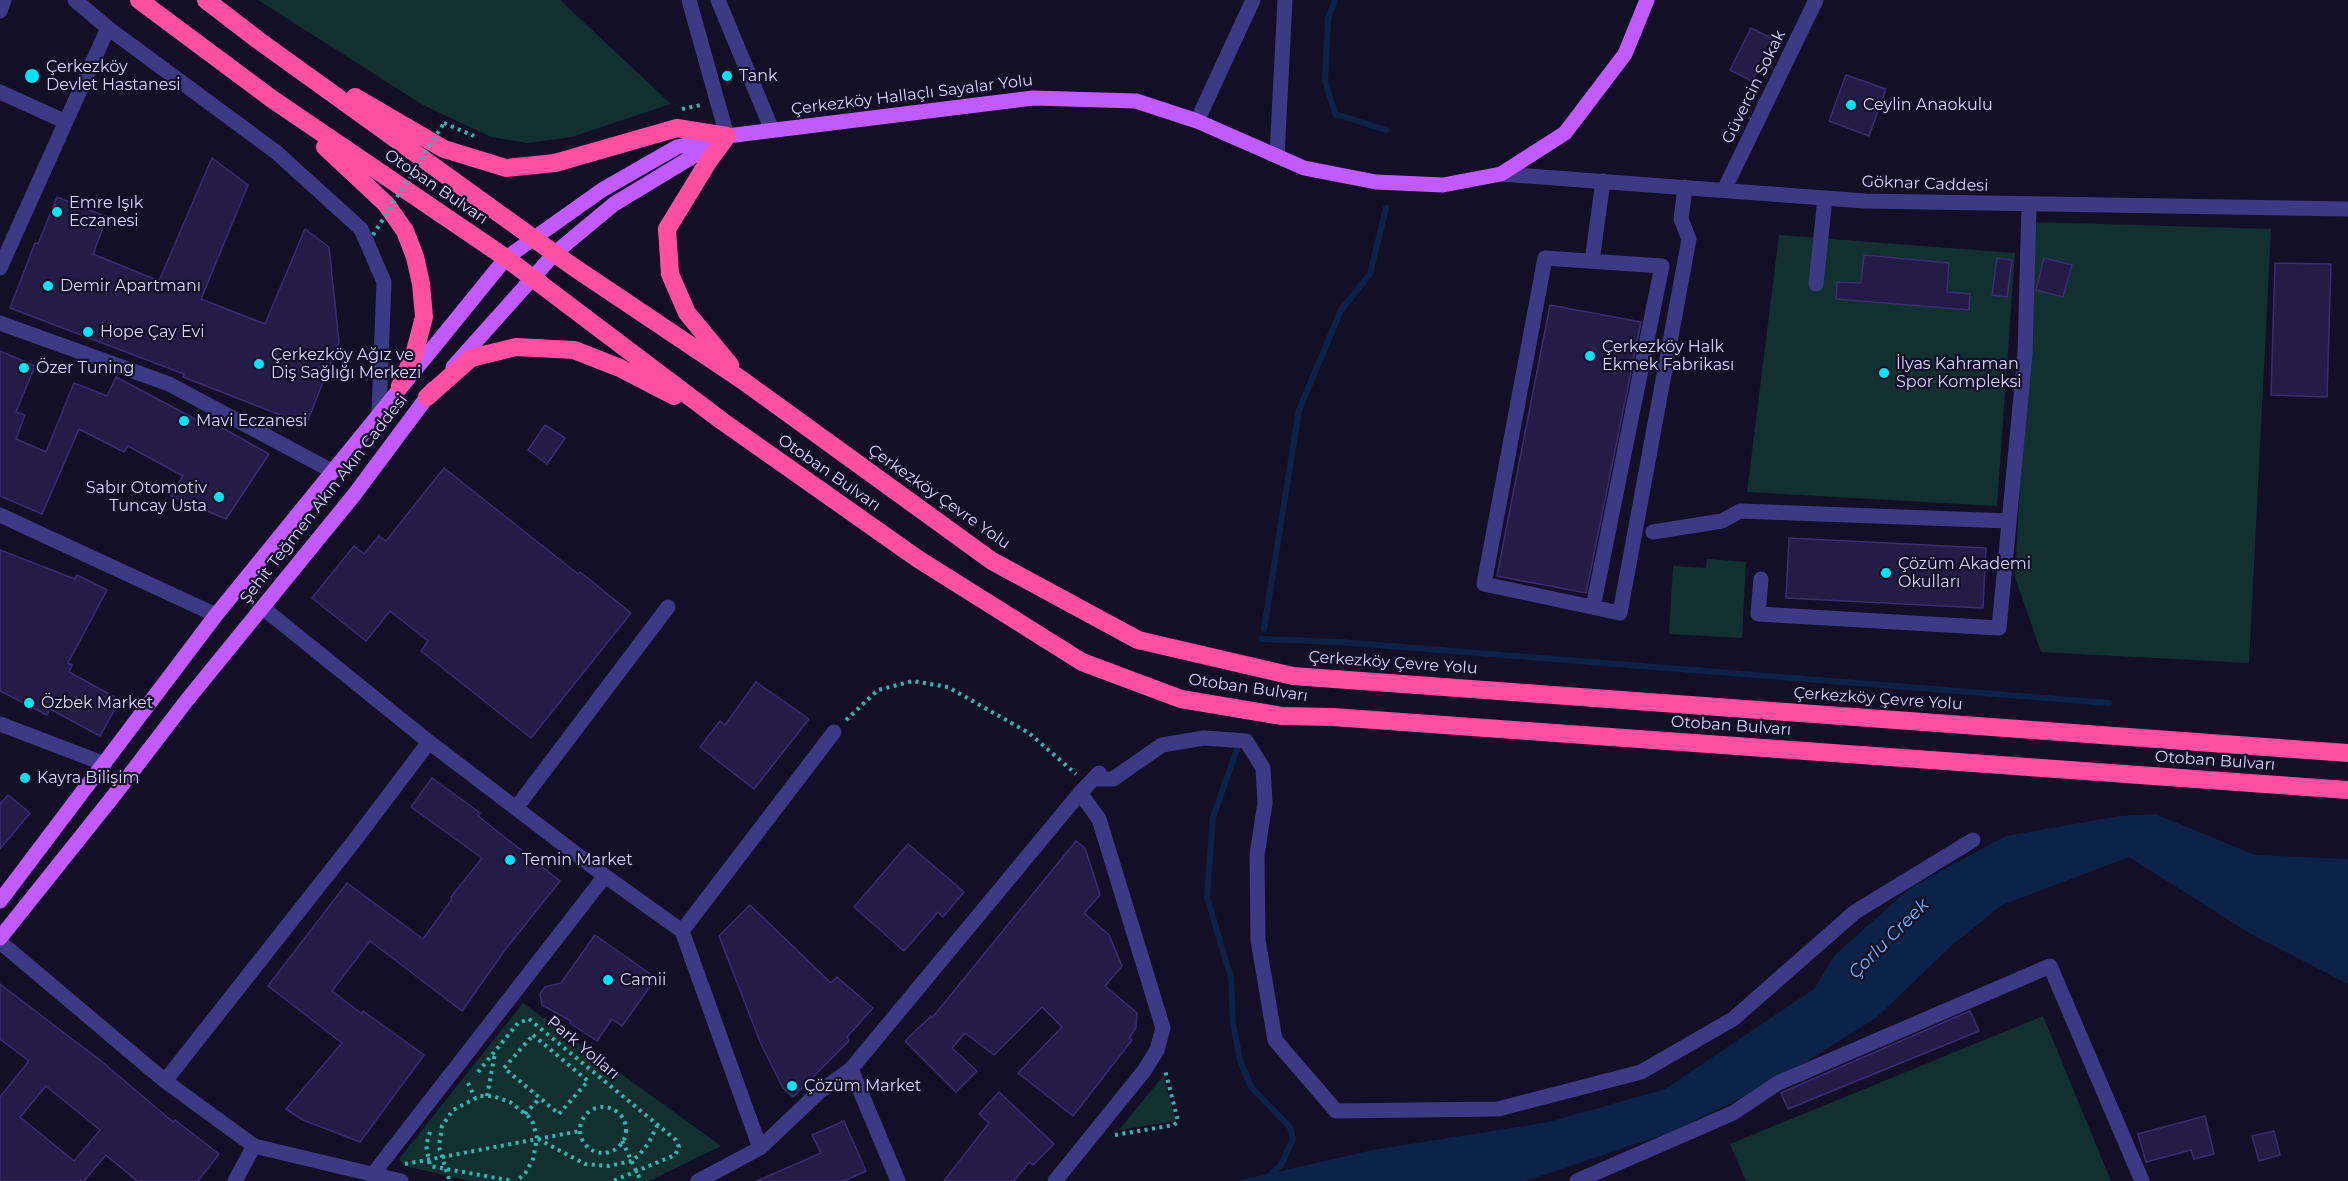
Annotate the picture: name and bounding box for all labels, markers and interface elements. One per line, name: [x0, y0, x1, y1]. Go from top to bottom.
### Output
street label: Güvercin Sokak: [1718, 27, 1790, 147]
place label: Çerkezköy Devlet Hastanesi: [46, 57, 181, 95]
place label: Tank: [739, 66, 778, 86]
marker: Çerkezköy Devlet Hastanesi: [23, 67, 41, 85]
marker: Tank: [720, 69, 734, 83]
street label: Çerkezköy Hallaçlı Sayalar Yolu: [790, 71, 1034, 119]
place label: Ceylin Anaokulu: [1863, 95, 1993, 115]
marker: Ceylin Anaokulu: [1844, 98, 1858, 112]
street label: Otoban Bulvarı: [381, 145, 491, 229]
street label: Göknar Caddesi: [1861, 172, 1989, 196]
place label: Emre Işık Eczanesi: [69, 193, 143, 231]
marker: Emre Işık Eczanesi: [50, 205, 64, 219]
place label: Demir Apartmanı: [60, 276, 201, 296]
marker: Demir Apartmanı: [41, 279, 55, 293]
place label: Hope Çay Evi: [100, 322, 204, 342]
marker: Hope Çay Evi: [81, 325, 95, 339]
place label: Çerkezköy Halk Ekmek Fabrikası: [1602, 337, 1734, 375]
place label: Çerkezköy Ağız ve Diş Sağlığı Merkezi: [271, 345, 421, 383]
marker: Çerkezköy Halk Ekmek Fabrikası: [1583, 349, 1597, 363]
place label: İlyas Kahraman Spor Kompleksi: [1896, 354, 2022, 392]
marker: Çerkezköy Ağız ve Diş Sağlığı Merkezi: [252, 357, 266, 371]
place label: Özer Tuning: [36, 358, 134, 378]
marker: Özer Tuning: [17, 361, 31, 375]
marker: İlyas Kahraman Spor Kompleksi: [1877, 366, 1891, 380]
street label: Şehit Teğmen Akın Akın Caddesi: [236, 391, 412, 607]
place label: Mavi Eczanesi: [196, 411, 307, 431]
marker: Mavi Eczanesi: [177, 414, 191, 428]
street label: Otoban Bulvarı: [774, 431, 884, 515]
street label: Çerkezköy Çevre Yolu: [864, 441, 1014, 553]
place label: Sabır Otomotiv Tuncay Usta: [86, 478, 207, 516]
marker: Sabır Otomotiv Tuncay Usta: [212, 490, 226, 504]
place label: Çözüm Akademi Okulları: [1898, 554, 2031, 592]
marker: Çözüm Akademi Okulları: [1879, 566, 1893, 580]
street label: Çerkezköy Çevre Yolu: [1308, 648, 1478, 678]
street label: Otoban Bulvarı: [1187, 670, 1309, 706]
street label: Çerkezköy Çevre Yolu: [1793, 684, 1963, 714]
place label: Özbek Market: [41, 693, 153, 713]
marker: Özbek Market: [22, 696, 36, 710]
street label: Otoban Bulvarı: [1670, 712, 1792, 740]
street label: Otoban Bulvarı: [2154, 747, 2276, 775]
place label: Kayra Bilişim: [37, 768, 139, 788]
marker: Kayra Bilişim: [18, 771, 32, 785]
place label: Temin Market: [522, 850, 633, 870]
marker: Temin Market: [503, 853, 517, 867]
water label: Çorlu Creek: [1844, 894, 1934, 984]
place label: Camii: [620, 970, 666, 990]
marker: Camii: [601, 973, 615, 987]
street label: Park Yolları: [543, 1012, 623, 1084]
place label: Çözüm Market: [804, 1076, 921, 1096]
marker: Çözüm Market: [785, 1079, 799, 1093]

